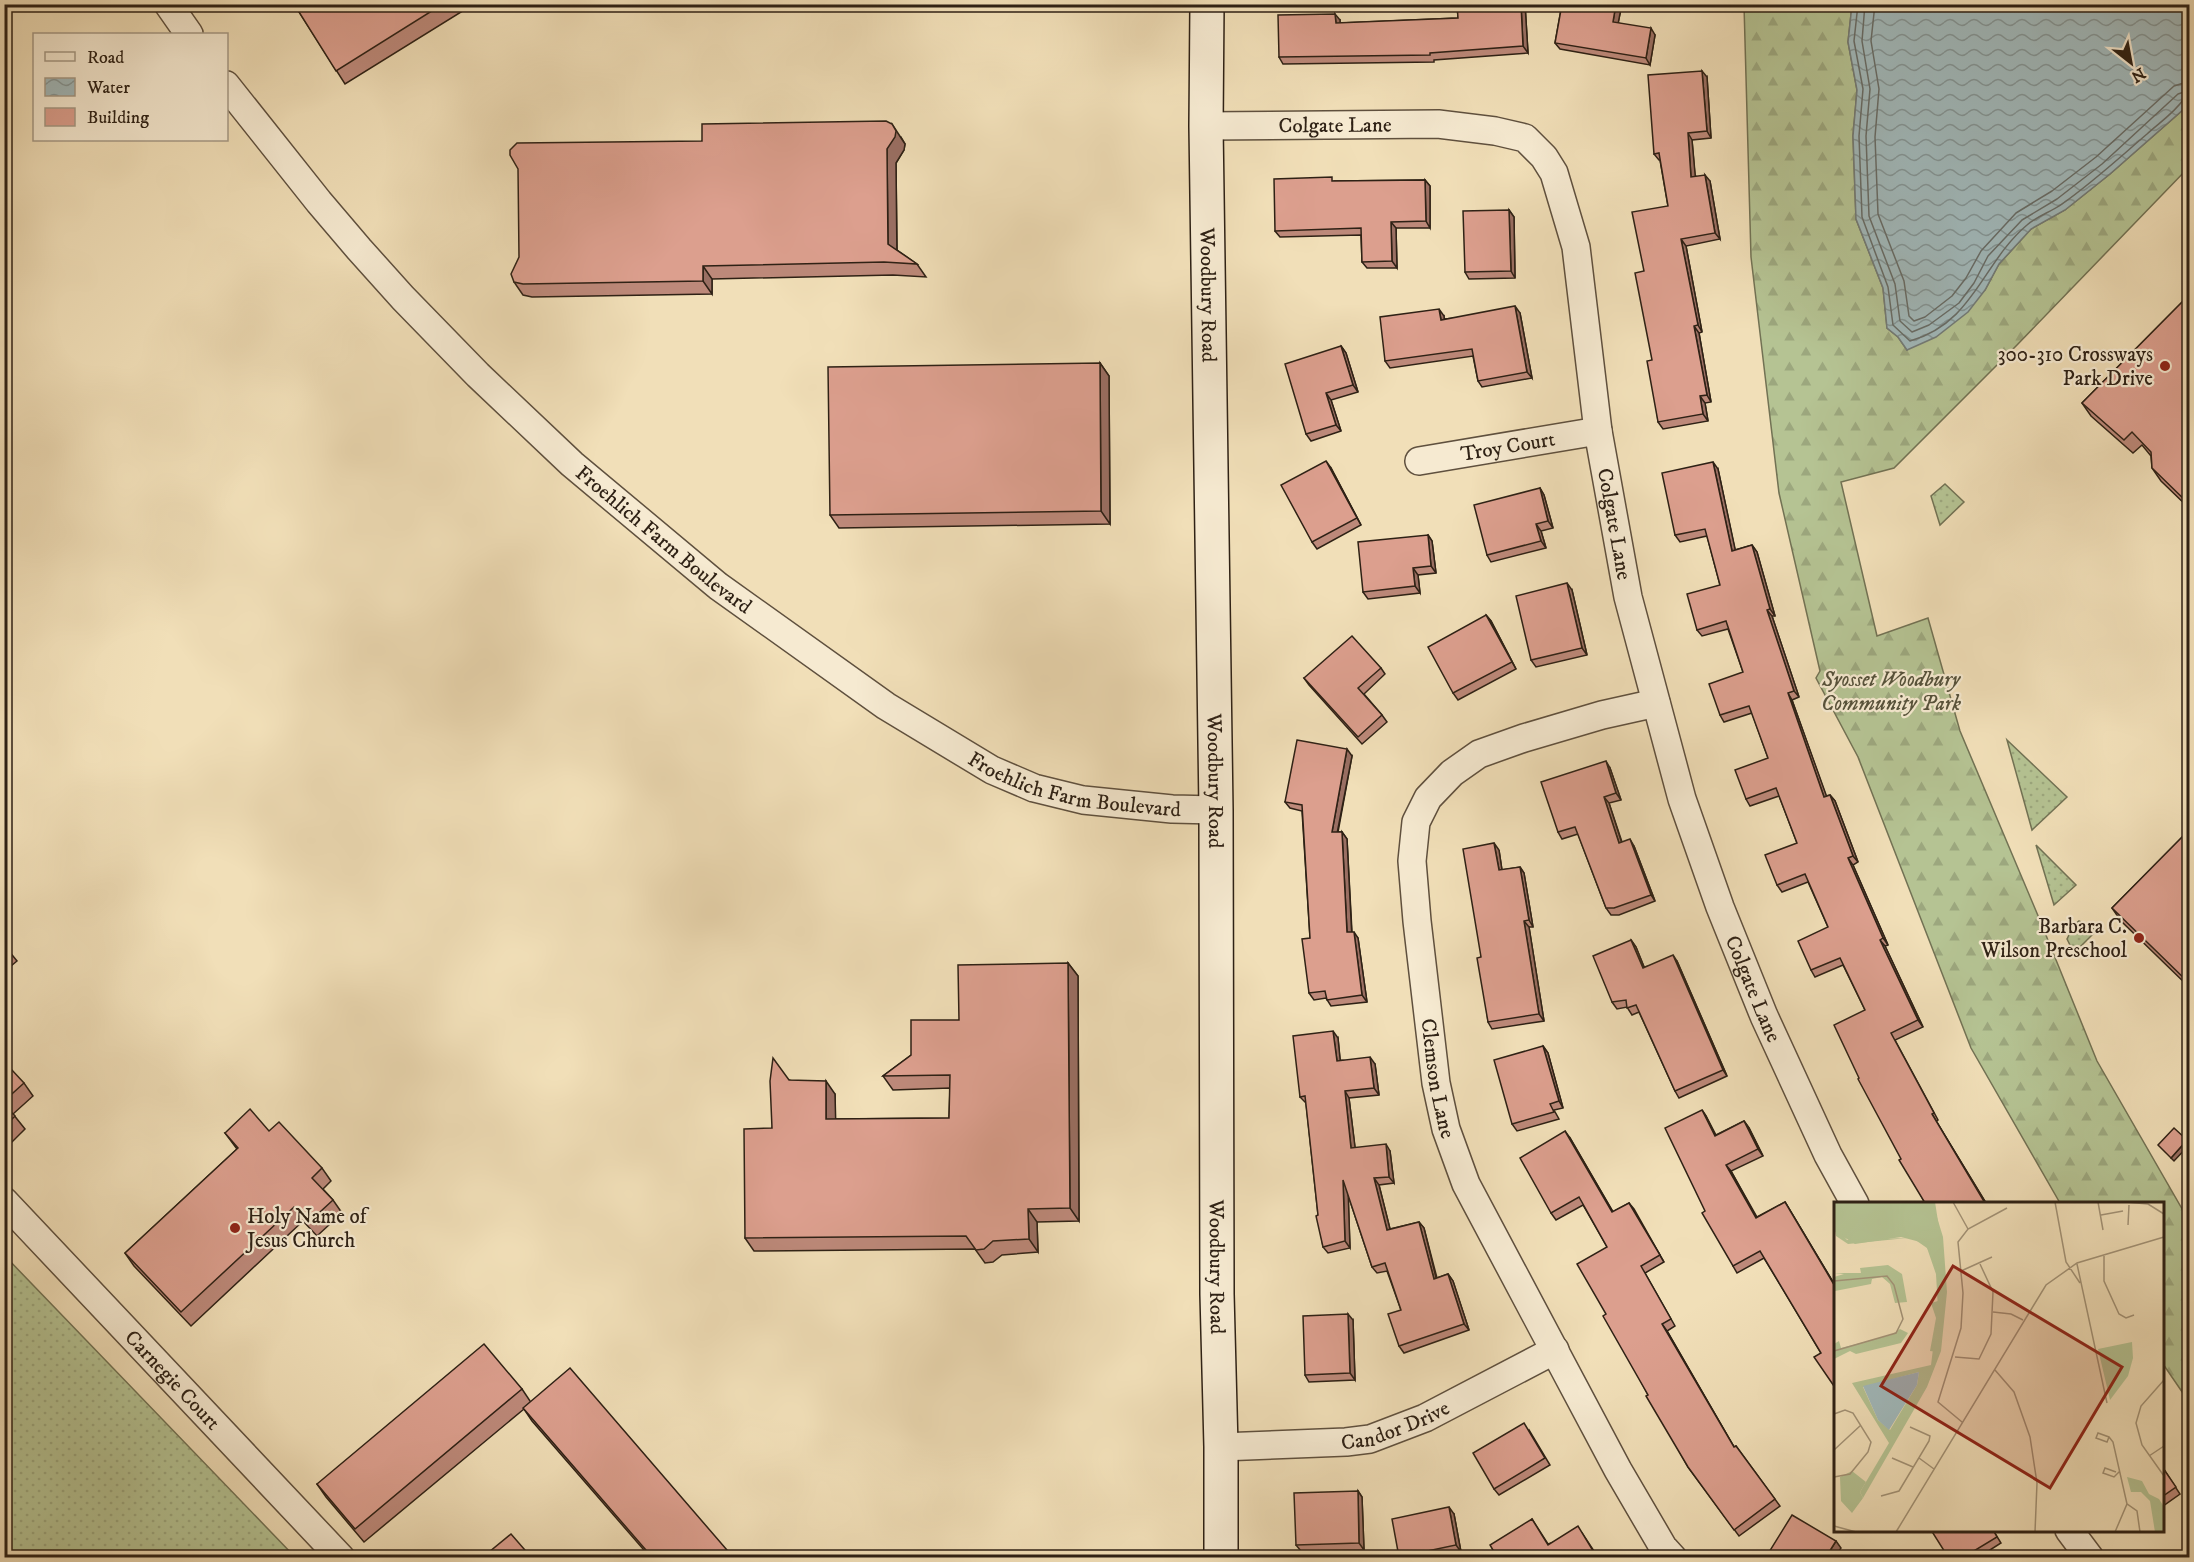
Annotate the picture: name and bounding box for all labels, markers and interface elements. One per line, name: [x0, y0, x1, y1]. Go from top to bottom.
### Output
legend: [33, 33, 228, 141]
north arrow: [2101, 33, 2161, 93]
text: Road: [87, 47, 124, 69]
text: N: [2127, 63, 2149, 87]
text: Water: [86, 77, 130, 99]
text: Building: [87, 107, 149, 129]
street label: Colgate Lane: [1278, 112, 1392, 139]
street label: Woodbury Road: [1193, 226, 1221, 363]
place label: 300-310 Crossways Park Drive: [1998, 342, 2153, 392]
marker: 300-310 Crossways Park Drive: [2158, 359, 2172, 373]
street label: Troy Court: [1459, 426, 1557, 468]
street label: Froehlich Farm Boulevard: [570, 461, 757, 620]
street label: Colgate Lane: [1591, 466, 1637, 582]
park label: Syosset Woodbury Community Park: [1821, 667, 1962, 717]
street label: Woodbury Road: [1201, 712, 1228, 849]
street label: Froehlich Farm Boulevard: [963, 746, 1182, 823]
place label: Barbara C. Wilson Preschool: [1980, 914, 2128, 964]
marker: Barbara C. Wilson Preschool: [2132, 931, 2146, 945]
street label: Colgate Lane: [1719, 932, 1786, 1047]
street label: Clemson Lane: [1415, 1017, 1460, 1143]
street label: Woodbury Road: [1203, 1198, 1230, 1335]
inset map: [1834, 1202, 2164, 1532]
place label: Holy Name of Jesus Church: [245, 1204, 370, 1254]
marker: Holy Name of Jesus Church: [228, 1221, 242, 1235]
street label: Carnegie Court: [119, 1325, 226, 1436]
street label: Candor Drive: [1340, 1395, 1454, 1456]

